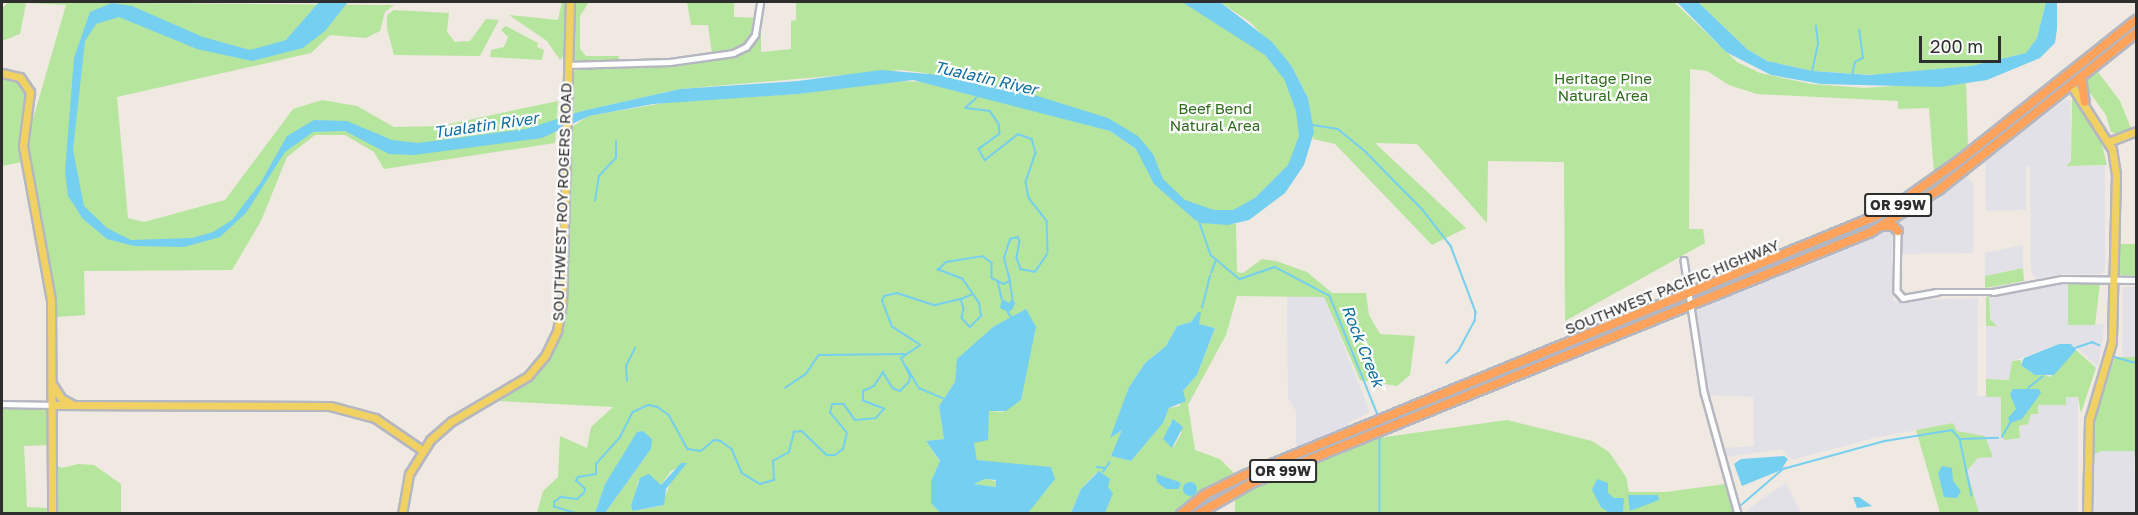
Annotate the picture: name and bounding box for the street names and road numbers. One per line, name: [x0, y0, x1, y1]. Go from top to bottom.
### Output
street label: SOUTHWEST ROY ROGERS ROAD: [549, 82, 575, 322]
road number: OR 99W: [1864, 194, 1932, 216]
street label: SOUTHWEST PACIFIC HIGHWAY: [1562, 236, 1782, 338]
road number: OR 99W: [1248, 460, 1318, 482]

